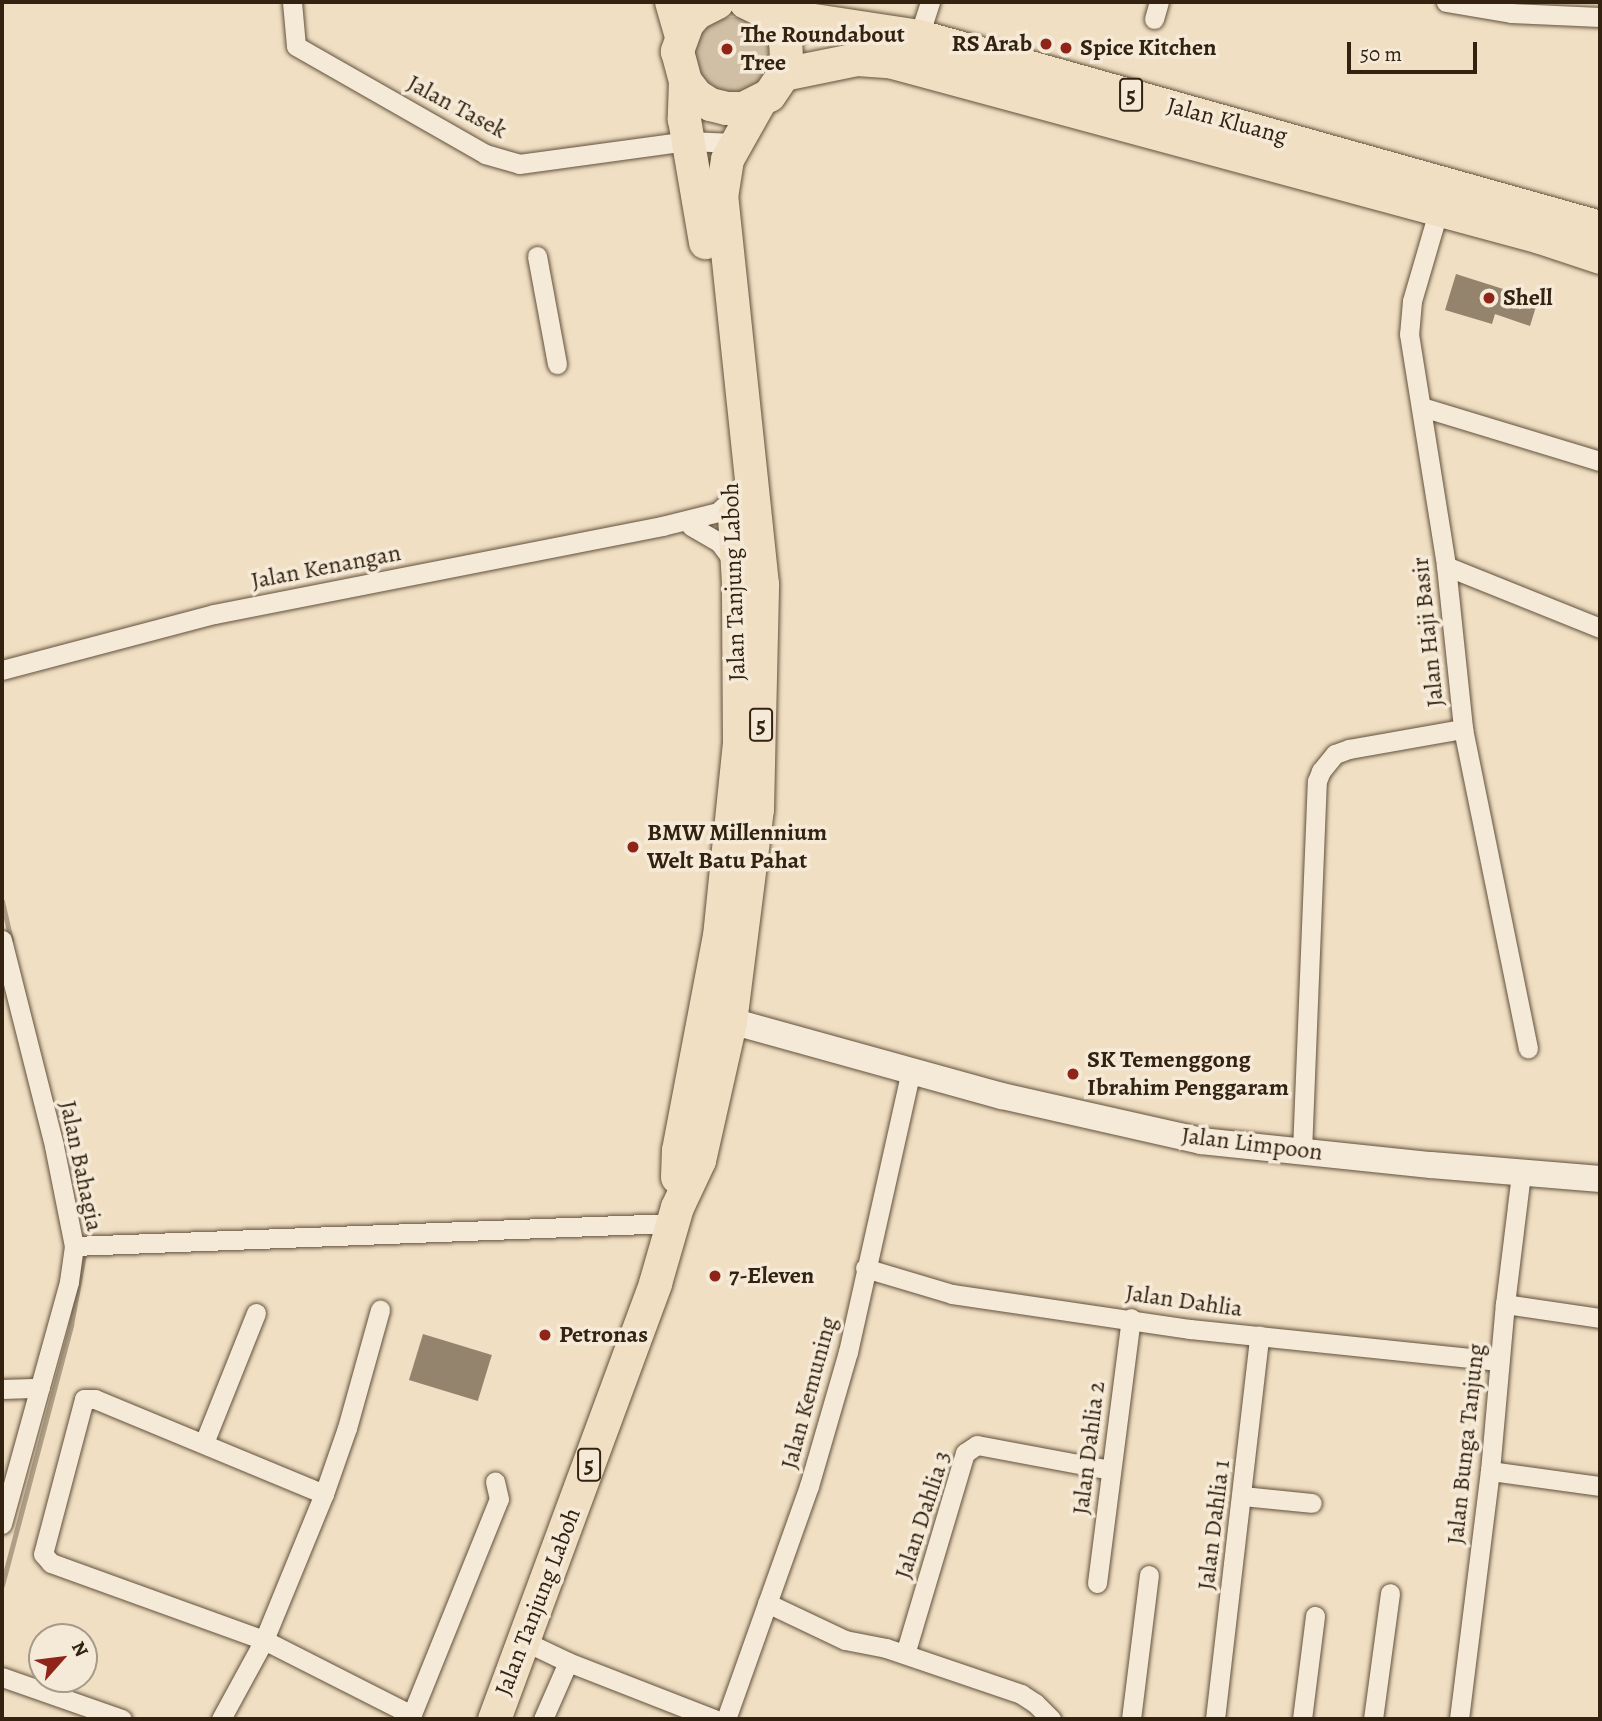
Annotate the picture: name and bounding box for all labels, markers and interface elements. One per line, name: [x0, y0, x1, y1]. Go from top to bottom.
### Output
place label: The Roundabout Tree: [741, 21, 905, 77]
scale bar: [1350, 28, 1480, 72]
place label: RS Arab: [951, 30, 1032, 58]
place label: Spice Kitchen: [1080, 34, 1217, 62]
marker: RS Arab: [1038, 36, 1054, 52]
marker: Spice Kitchen: [1058, 40, 1074, 56]
text: 50 m: [1360, 40, 1402, 68]
marker: The Roundabout Tree: [719, 41, 735, 57]
street label: Jalan Tasek: [402, 69, 512, 145]
road number: 5: [1119, 76, 1143, 114]
street label: Jalan Kluang: [1164, 91, 1290, 151]
place label: Shell: [1503, 284, 1552, 312]
marker: Shell: [1481, 290, 1497, 306]
street label: Jalan Tanjung Laboh: [716, 482, 752, 682]
street label: Jalan Kenangan: [249, 538, 403, 596]
street label: Jalan Haji Basir: [1406, 556, 1450, 708]
road number: 5: [749, 706, 773, 744]
place label: BMW Millennium Welt Batu Pahat: [647, 819, 827, 875]
marker: BMW Millennium Welt Batu Pahat: [625, 839, 641, 855]
place label: SK Temenggong Ibrahim Penggaram: [1087, 1046, 1289, 1102]
marker: SK Temenggong Ibrahim Penggaram: [1065, 1066, 1081, 1082]
street label: Jalan Bahagia: [53, 1098, 109, 1234]
street label: Jalan Limpoon: [1180, 1121, 1324, 1167]
place label: 7-Eleven: [729, 1262, 814, 1290]
marker: 7-Eleven: [707, 1268, 723, 1284]
street label: Jalan Dahlia: [1124, 1279, 1244, 1323]
street label: Jalan Kemuning: [775, 1314, 843, 1472]
place label: Petronas: [559, 1321, 648, 1349]
marker: Petronas: [537, 1327, 553, 1343]
street label: Jalan Bunga Tanjung: [1441, 1342, 1491, 1546]
street label: Jalan Dahlia 2: [1067, 1380, 1111, 1516]
road number: 5: [577, 1446, 601, 1484]
street label: Jalan Dahlia 3: [889, 1447, 957, 1583]
street label: Jalan Dahlia 1: [1192, 1458, 1236, 1592]
street label: Jalan Tanjung Laboh: [489, 1504, 587, 1700]
north arrow: [28, 1623, 98, 1693]
text: N: [65, 1637, 95, 1661]

